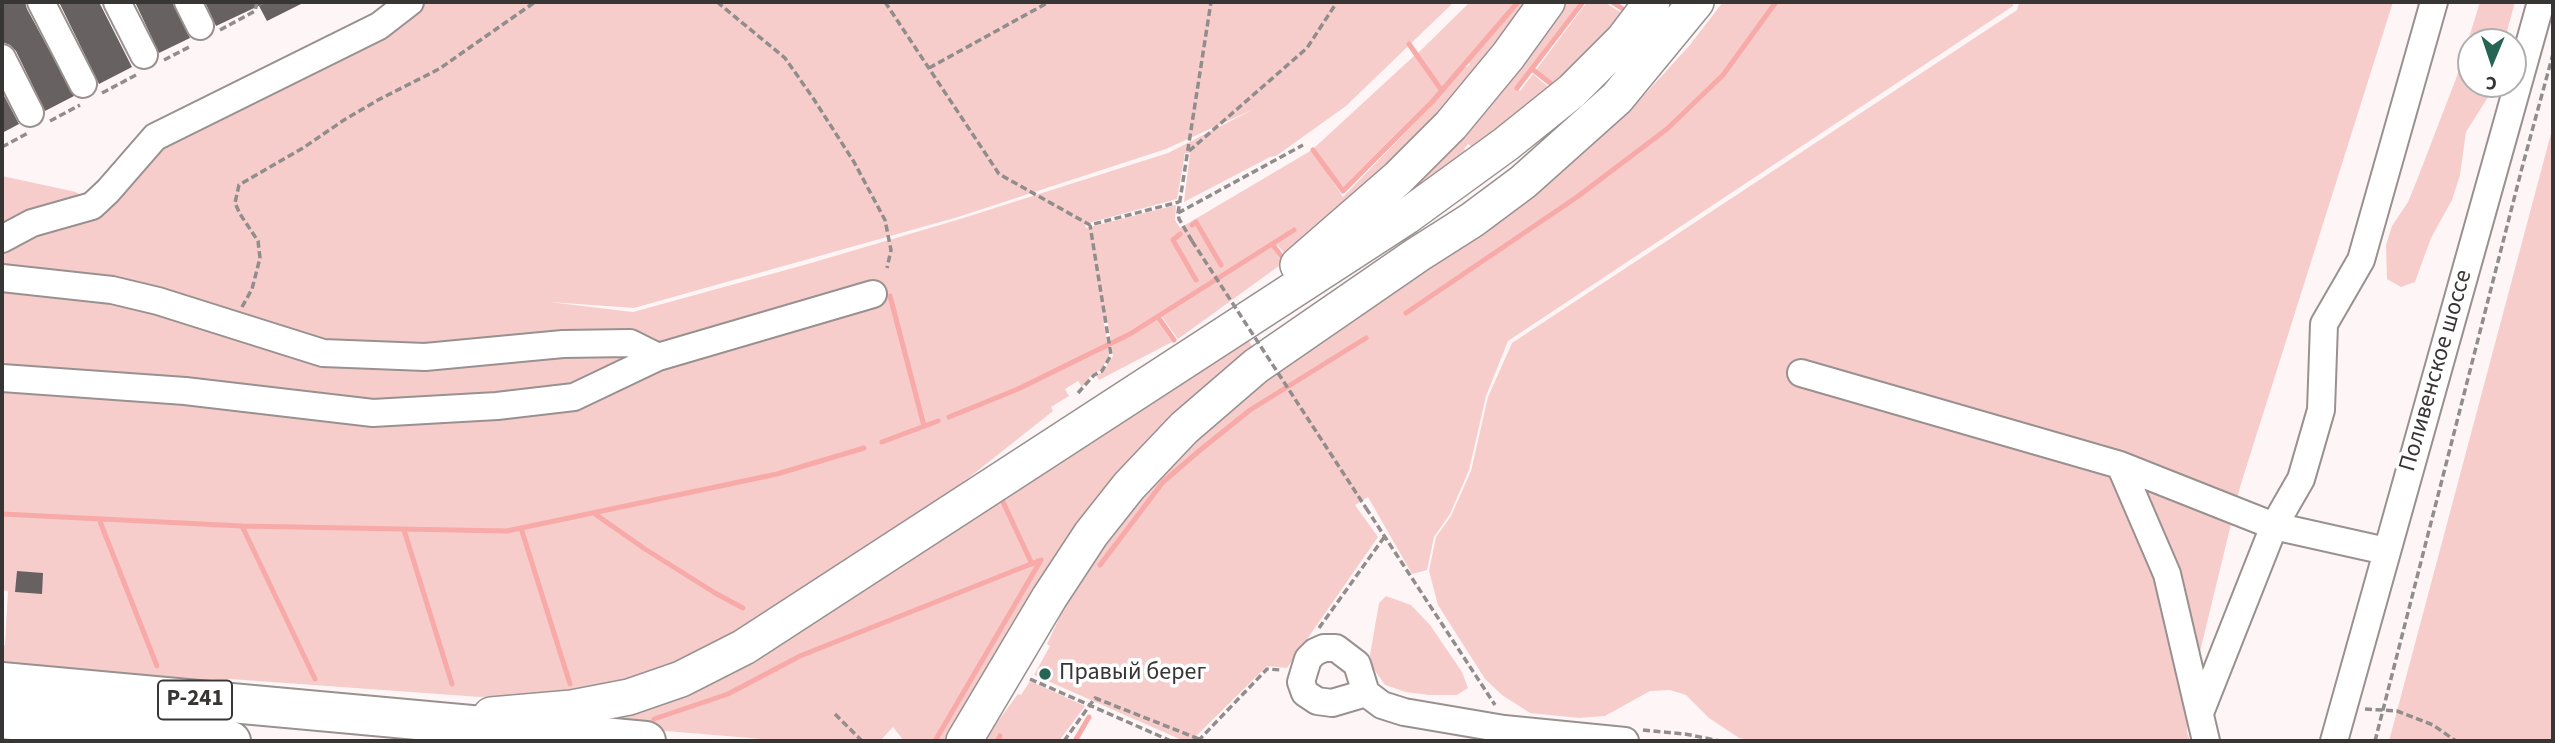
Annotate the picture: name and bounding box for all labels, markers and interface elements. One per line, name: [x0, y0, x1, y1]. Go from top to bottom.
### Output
north arrow: [2457, 28, 2527, 98]
text: С: [2485, 69, 2497, 96]
street label: Поливенское шоссе: [2394, 267, 2480, 475]
place label: Правый берег: [1059, 660, 1206, 688]
marker: Правый берег: [1037, 666, 1053, 682]
road number: Р-241: [158, 680, 232, 720]

